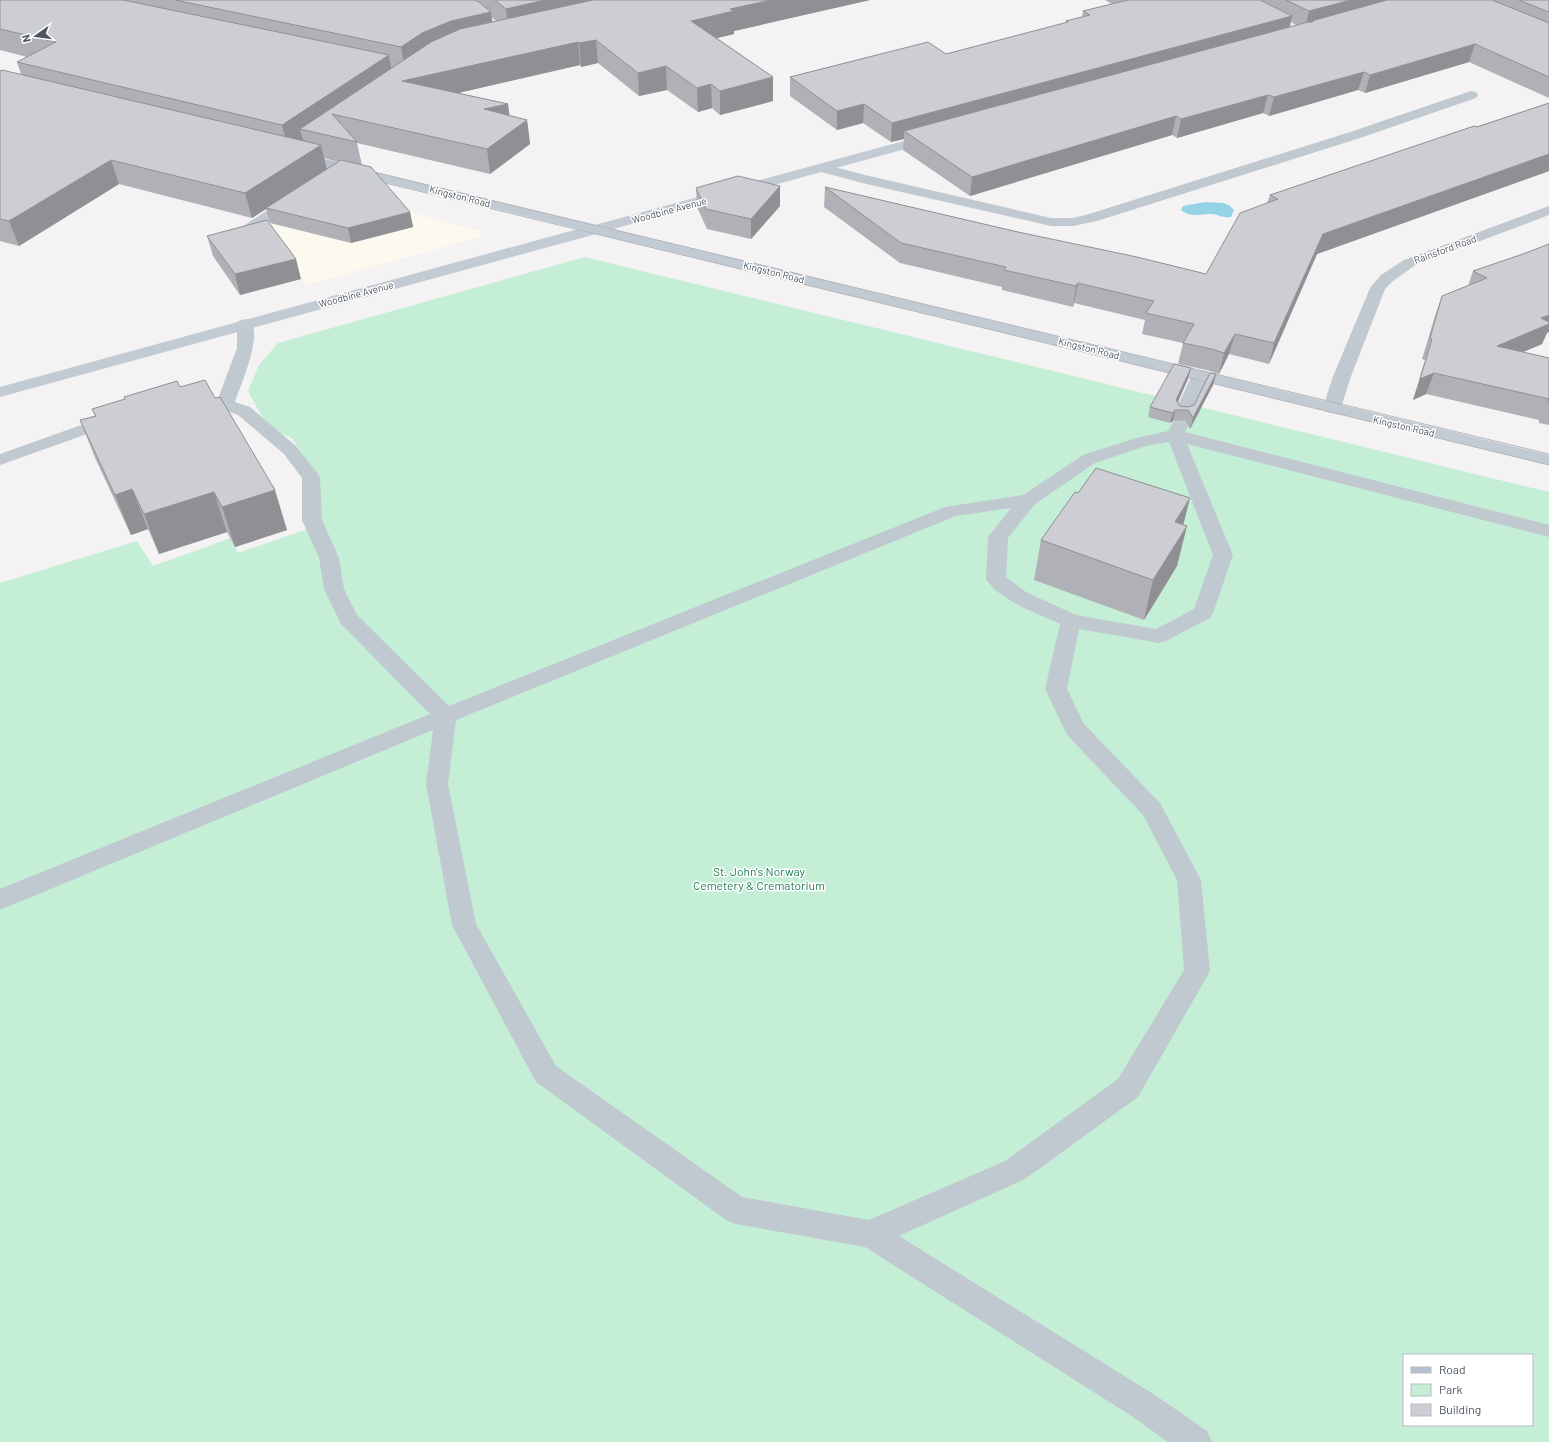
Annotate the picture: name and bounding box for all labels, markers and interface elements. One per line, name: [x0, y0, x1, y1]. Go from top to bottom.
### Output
north arrow: [16, 16, 56, 56]
text: N: [19, 33, 33, 44]
street label: Kingston Road: [428, 183, 492, 209]
street label: Woodbine Avenue: [630, 194, 708, 226]
street label: Rainsford Road: [1412, 232, 1478, 266]
street label: Kingston Road: [742, 259, 806, 285]
street label: Woodbine Avenue: [317, 278, 395, 310]
street label: Kingston Road: [1057, 335, 1121, 361]
street label: Kingston Road: [1372, 413, 1436, 439]
park label: St. John's Norway Cemetery & Crematorium: [693, 864, 825, 892]
legend: [1403, 1354, 1533, 1426]
text: Road: [1439, 1362, 1466, 1376]
text: Park: [1439, 1382, 1463, 1396]
text: Building: [1439, 1402, 1481, 1416]

